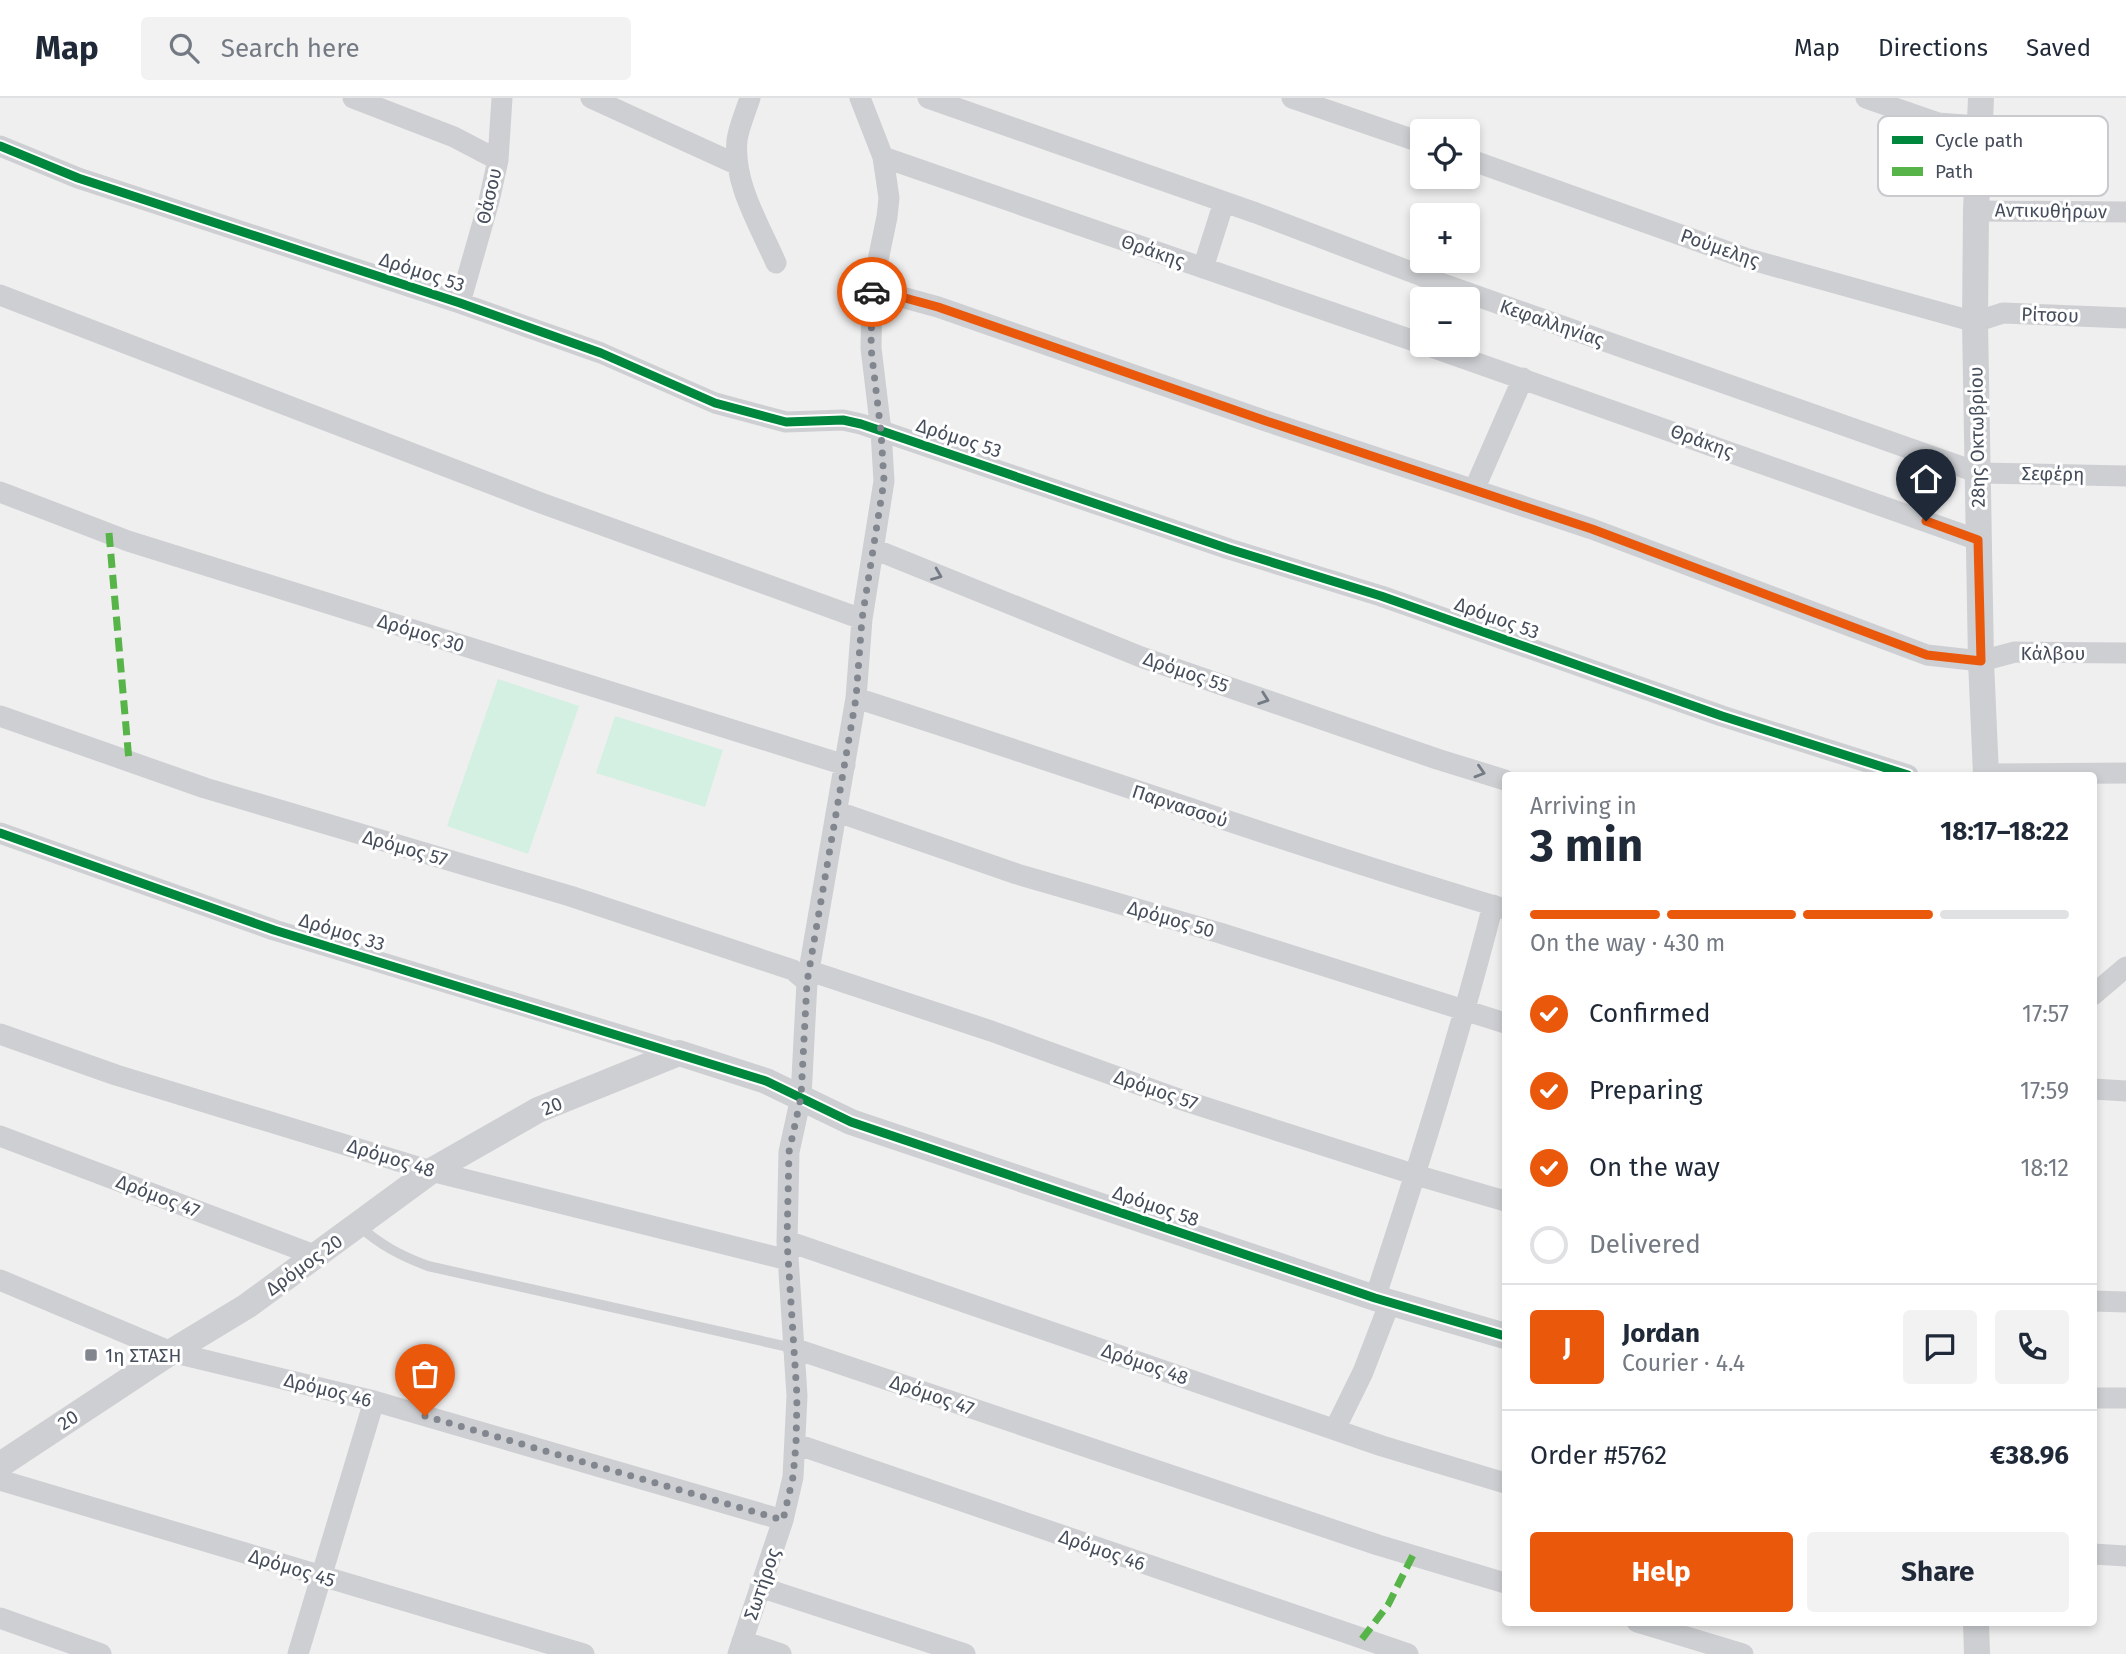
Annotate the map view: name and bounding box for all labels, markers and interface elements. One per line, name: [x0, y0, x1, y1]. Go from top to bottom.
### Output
search box: [141, 17, 631, 80]
text: Map: [35, 28, 99, 68]
icon: search: [165, 29, 203, 67]
text: Search here: [221, 33, 360, 64]
text: Map: [1794, 34, 1840, 62]
text: Directions: [1878, 34, 1988, 62]
text: Saved: [2026, 34, 2091, 62]
legend: [1878, 116, 2108, 196]
map controls: [1410, 119, 1480, 357]
button: locate: [1410, 119, 1480, 189]
text: Cycle path: [1935, 129, 2023, 152]
text: Path: [1935, 160, 1973, 183]
street label: Θάσου: [471, 166, 507, 226]
street label: Αντικυθήρων: [1995, 199, 2107, 223]
button: +: [1410, 203, 1480, 273]
street label: Ρούμελης: [1678, 224, 1763, 272]
street label: Θράκης: [1118, 229, 1188, 273]
street label: Δρόμος 53: [376, 247, 468, 297]
courier: [837, 257, 907, 327]
icon: car: [853, 273, 891, 311]
button: −: [1410, 287, 1480, 357]
street label: Κεφαλληνίας: [1497, 294, 1607, 352]
street label: Ρίτσου: [2021, 303, 2079, 327]
street label: 28ης Οκτωβρίου: [1964, 366, 1990, 508]
street label: Δρόμος 53: [913, 413, 1005, 463]
street label: Θράκης: [1667, 419, 1737, 463]
pin: [1896, 449, 1956, 521]
icon: home: [1907, 460, 1945, 498]
street label: Σεφέρη: [2021, 462, 2085, 486]
one-way arrow: [930, 566, 942, 580]
street label: Δρόμος 53: [1452, 592, 1542, 644]
street label: Δρόμος 30: [375, 609, 467, 657]
street label: Κάλβου: [2021, 642, 2085, 665]
street label: Δρόμος 55: [1140, 647, 1232, 697]
one-way arrow: [1257, 691, 1269, 705]
one-way arrow: [1473, 763, 1485, 778]
street label: Παρνασσού: [1129, 780, 1231, 832]
text: Arriving in: [1530, 792, 1637, 820]
text: 18:17–18:22: [1940, 816, 2069, 847]
text: 3 min: [1530, 818, 1643, 873]
street label: Δρόμος 57: [360, 825, 450, 871]
street label: Δρόμος 50: [1125, 896, 1217, 942]
street label: Δρόμος 33: [296, 908, 388, 956]
text: On the way · 430 m: [1530, 929, 1725, 957]
icon: check: [1530, 995, 1568, 1033]
text: Confirmed: [1589, 998, 1710, 1029]
text: 17:57: [2022, 1000, 2069, 1028]
street label: Δρόμος 57: [1111, 1065, 1201, 1115]
icon: check: [1530, 1072, 1568, 1110]
text: Preparing: [1589, 1075, 1702, 1106]
text: 17:59: [2020, 1077, 2069, 1105]
street label: 20: [538, 1092, 566, 1120]
street label: Δρόμος 48: [345, 1134, 437, 1182]
icon: check: [1530, 1149, 1568, 1187]
text: On the way: [1589, 1152, 1720, 1183]
text: 18:12: [2020, 1154, 2069, 1182]
street label: Δρόμος 47: [113, 1170, 203, 1222]
street label: Δρόμος 58: [1110, 1181, 1202, 1231]
street label: Δρόμος 20: [261, 1229, 347, 1301]
text: Delivered: [1589, 1229, 1701, 1260]
button: chat: [1903, 1310, 1977, 1384]
button: phone: [1995, 1310, 2069, 1384]
text: Jordan: [1622, 1318, 1700, 1349]
text: J: [1563, 1332, 1571, 1363]
street label: Δρόμος 48: [1099, 1338, 1191, 1390]
place label: 1η ΣΤΑΣΗ: [105, 1344, 181, 1367]
pin: [395, 1344, 455, 1416]
marker: 1η ΣΤΑΣΗ: [83, 1347, 99, 1363]
text: Courier · 4.4: [1622, 1349, 1745, 1377]
icon: bag: [406, 1355, 444, 1393]
street label: Δρόμος 46: [282, 1368, 374, 1412]
street label: Δρόμος 47: [887, 1370, 977, 1420]
street label: 20: [53, 1405, 83, 1435]
text: Order #5762: [1530, 1440, 1667, 1471]
text: €38.96: [1990, 1440, 2069, 1471]
street label: Δρόμος 46: [1056, 1525, 1148, 1575]
button: Help: [1530, 1532, 1793, 1612]
button: Share: [1807, 1532, 2069, 1612]
street label: Δρόμος 45: [246, 1544, 338, 1592]
street label: Σωτήρος: [739, 1545, 785, 1623]

